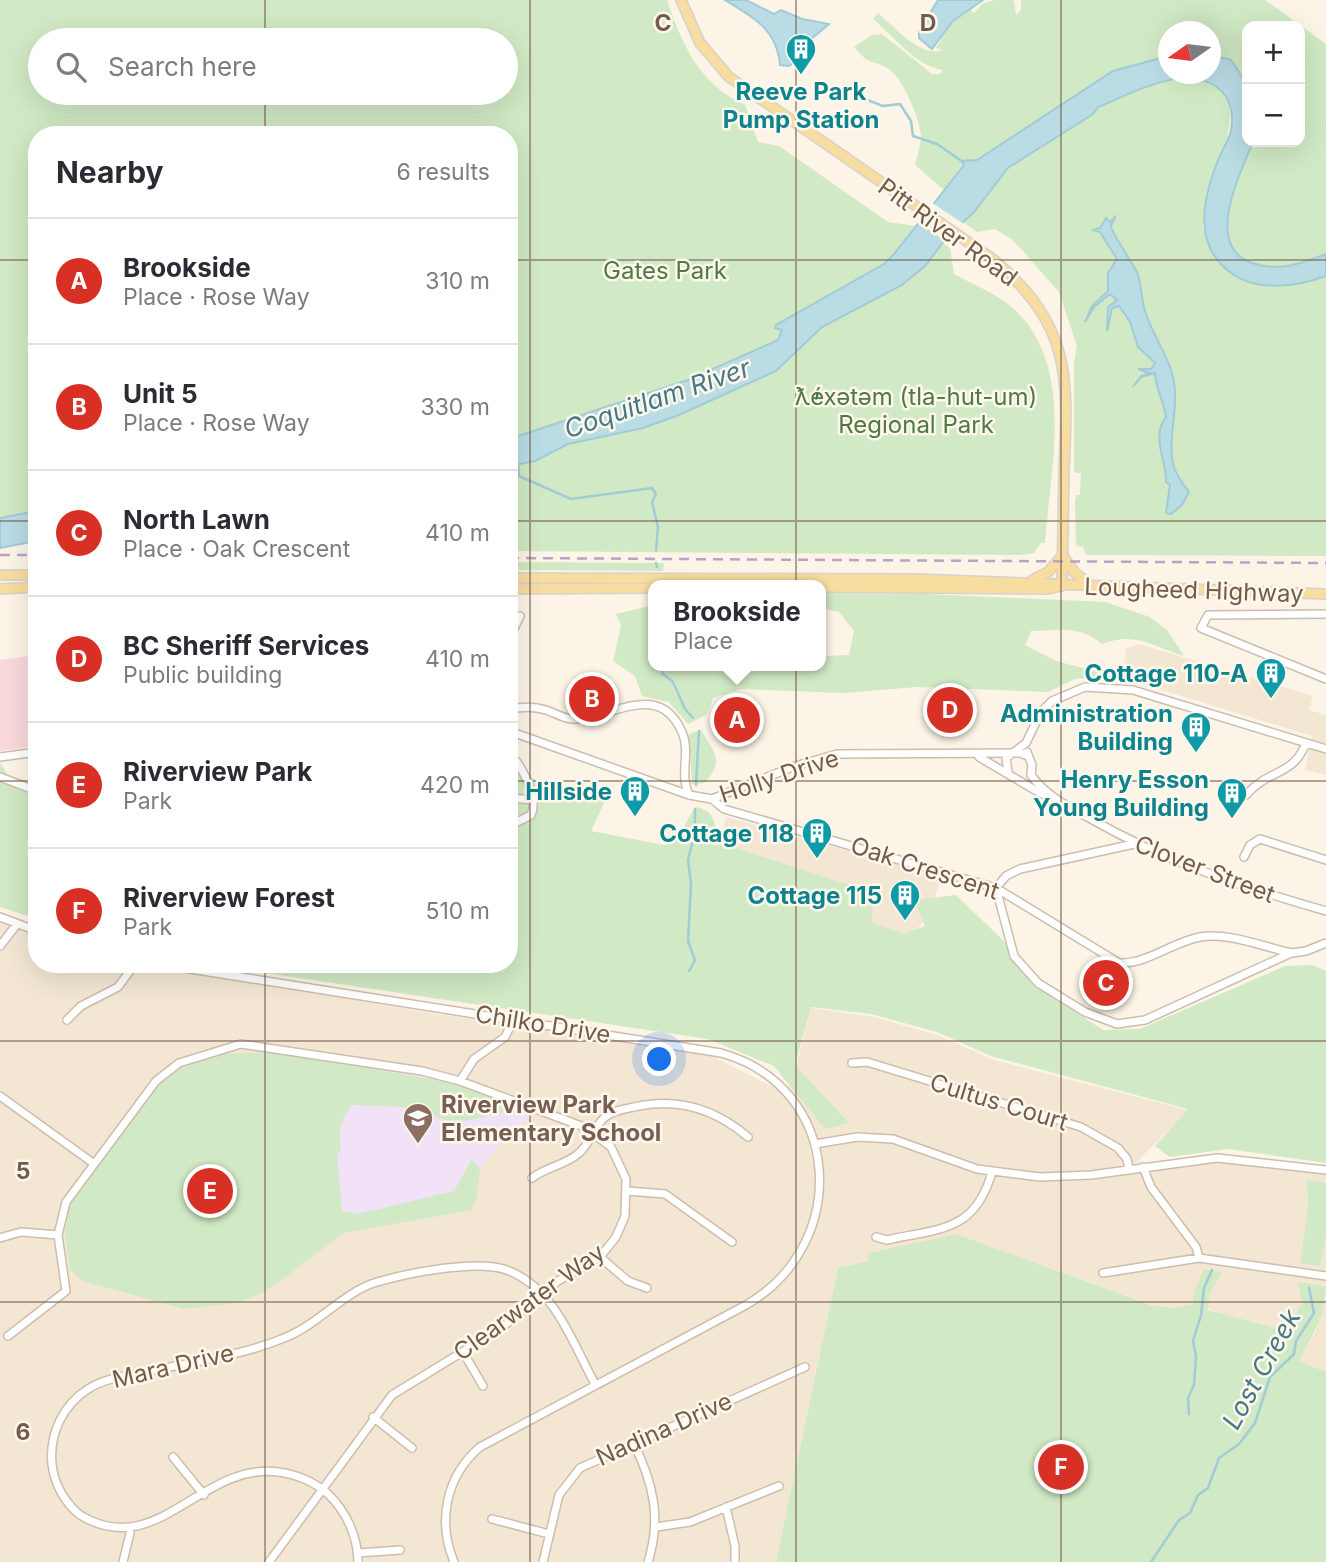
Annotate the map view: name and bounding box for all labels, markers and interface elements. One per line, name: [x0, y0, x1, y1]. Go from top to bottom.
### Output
text: C: [654, 9, 672, 37]
text: D: [920, 9, 936, 37]
north arrow: [1158, 21, 1221, 84]
map controls: [1242, 21, 1305, 147]
button: +: [1242, 21, 1305, 84]
search box: [28, 28, 518, 105]
building icon: Reeve Park Pump Station: [784, 32, 818, 76]
icon: search: [52, 48, 90, 86]
text: Search here: [108, 51, 257, 82]
place label: Reeve Park Pump Station: [723, 77, 879, 134]
button: −: [1242, 84, 1305, 147]
text: Nearby: [56, 154, 164, 190]
text: 6 results: [396, 158, 490, 186]
street label: Pitt River Road: [873, 172, 1023, 292]
text: Brookside: [123, 252, 251, 283]
park label: Gates Park: [603, 256, 727, 285]
text: A: [70, 267, 88, 295]
text: 310 m: [425, 267, 490, 295]
text: Place · Rose Way: [123, 283, 310, 311]
water label: Coquitlam River: [560, 351, 755, 444]
text: Unit 5: [123, 378, 198, 409]
park label: ƛ̓éxətəm (tla-hut-um) Regional Park: [795, 382, 1037, 439]
text: B: [71, 393, 87, 421]
text: 330 m: [420, 393, 490, 421]
text: Place · Rose Way: [123, 409, 310, 437]
text: North Lawn: [123, 504, 270, 535]
text: C: [70, 519, 88, 547]
text: 410 m: [425, 519, 490, 547]
text: Place · Oak Crescent: [123, 535, 350, 563]
street label: Lougheed Highway: [1084, 572, 1304, 608]
popup: [648, 580, 826, 671]
text: Brookside: [673, 596, 801, 627]
text: Place: [673, 627, 733, 655]
text: BC Sheriff Services: [123, 630, 369, 661]
text: D: [71, 645, 87, 673]
text: 410 m: [425, 645, 490, 673]
building icon: Cottage 110-A: [1254, 656, 1288, 700]
place label: Cottage 110-A: [1084, 659, 1248, 688]
text: Public building: [123, 661, 282, 689]
pin: B: [569, 673, 615, 725]
pin: D: [927, 684, 973, 736]
pin: A: [714, 694, 760, 746]
place label: Administration Building: [1000, 699, 1173, 756]
building icon: Administration Building: [1179, 710, 1213, 754]
street label: Holly Drive: [716, 743, 842, 809]
text: Riverview Park: [123, 756, 312, 787]
place label: Henry Esson Young Building: [1033, 765, 1209, 822]
text: E: [72, 771, 86, 799]
text: 420 m: [420, 771, 490, 799]
building icon: Hillside: [618, 774, 652, 818]
building icon: Henry Esson Young Building: [1215, 776, 1249, 820]
place label: Hillside: [525, 777, 612, 806]
text: Park: [123, 787, 172, 815]
building icon: Cottage 118: [800, 816, 834, 860]
place label: Cottage 118: [659, 819, 794, 848]
street label: Clover Street: [1131, 829, 1279, 909]
street label: Oak Crescent: [847, 830, 1003, 906]
building icon: Cottage 115: [888, 878, 922, 922]
place label: Cottage 115: [748, 881, 882, 910]
text: Riverview Forest: [123, 882, 335, 913]
text: F: [72, 897, 86, 925]
text: 510 m: [426, 897, 490, 925]
text: Park: [123, 913, 172, 941]
pin: C: [1083, 957, 1129, 1009]
street label: Chilko Drive: [473, 999, 613, 1049]
your location: [642, 1042, 676, 1076]
street label: Cultus Court: [927, 1067, 1072, 1137]
place label: Riverview Park Elementary School: [441, 1090, 661, 1147]
school or university icon: Riverview Park Elementary School: [401, 1101, 435, 1145]
text: 5: [16, 1157, 30, 1185]
pin: E: [187, 1165, 233, 1217]
street label: Clearwater Way: [448, 1237, 610, 1367]
water label: Lost Creek: [1215, 1303, 1307, 1434]
street label: Mara Drive: [109, 1338, 237, 1394]
street label: Nadina Drive: [591, 1386, 737, 1472]
text: 6: [16, 1418, 30, 1446]
pin: F: [1038, 1441, 1084, 1493]

